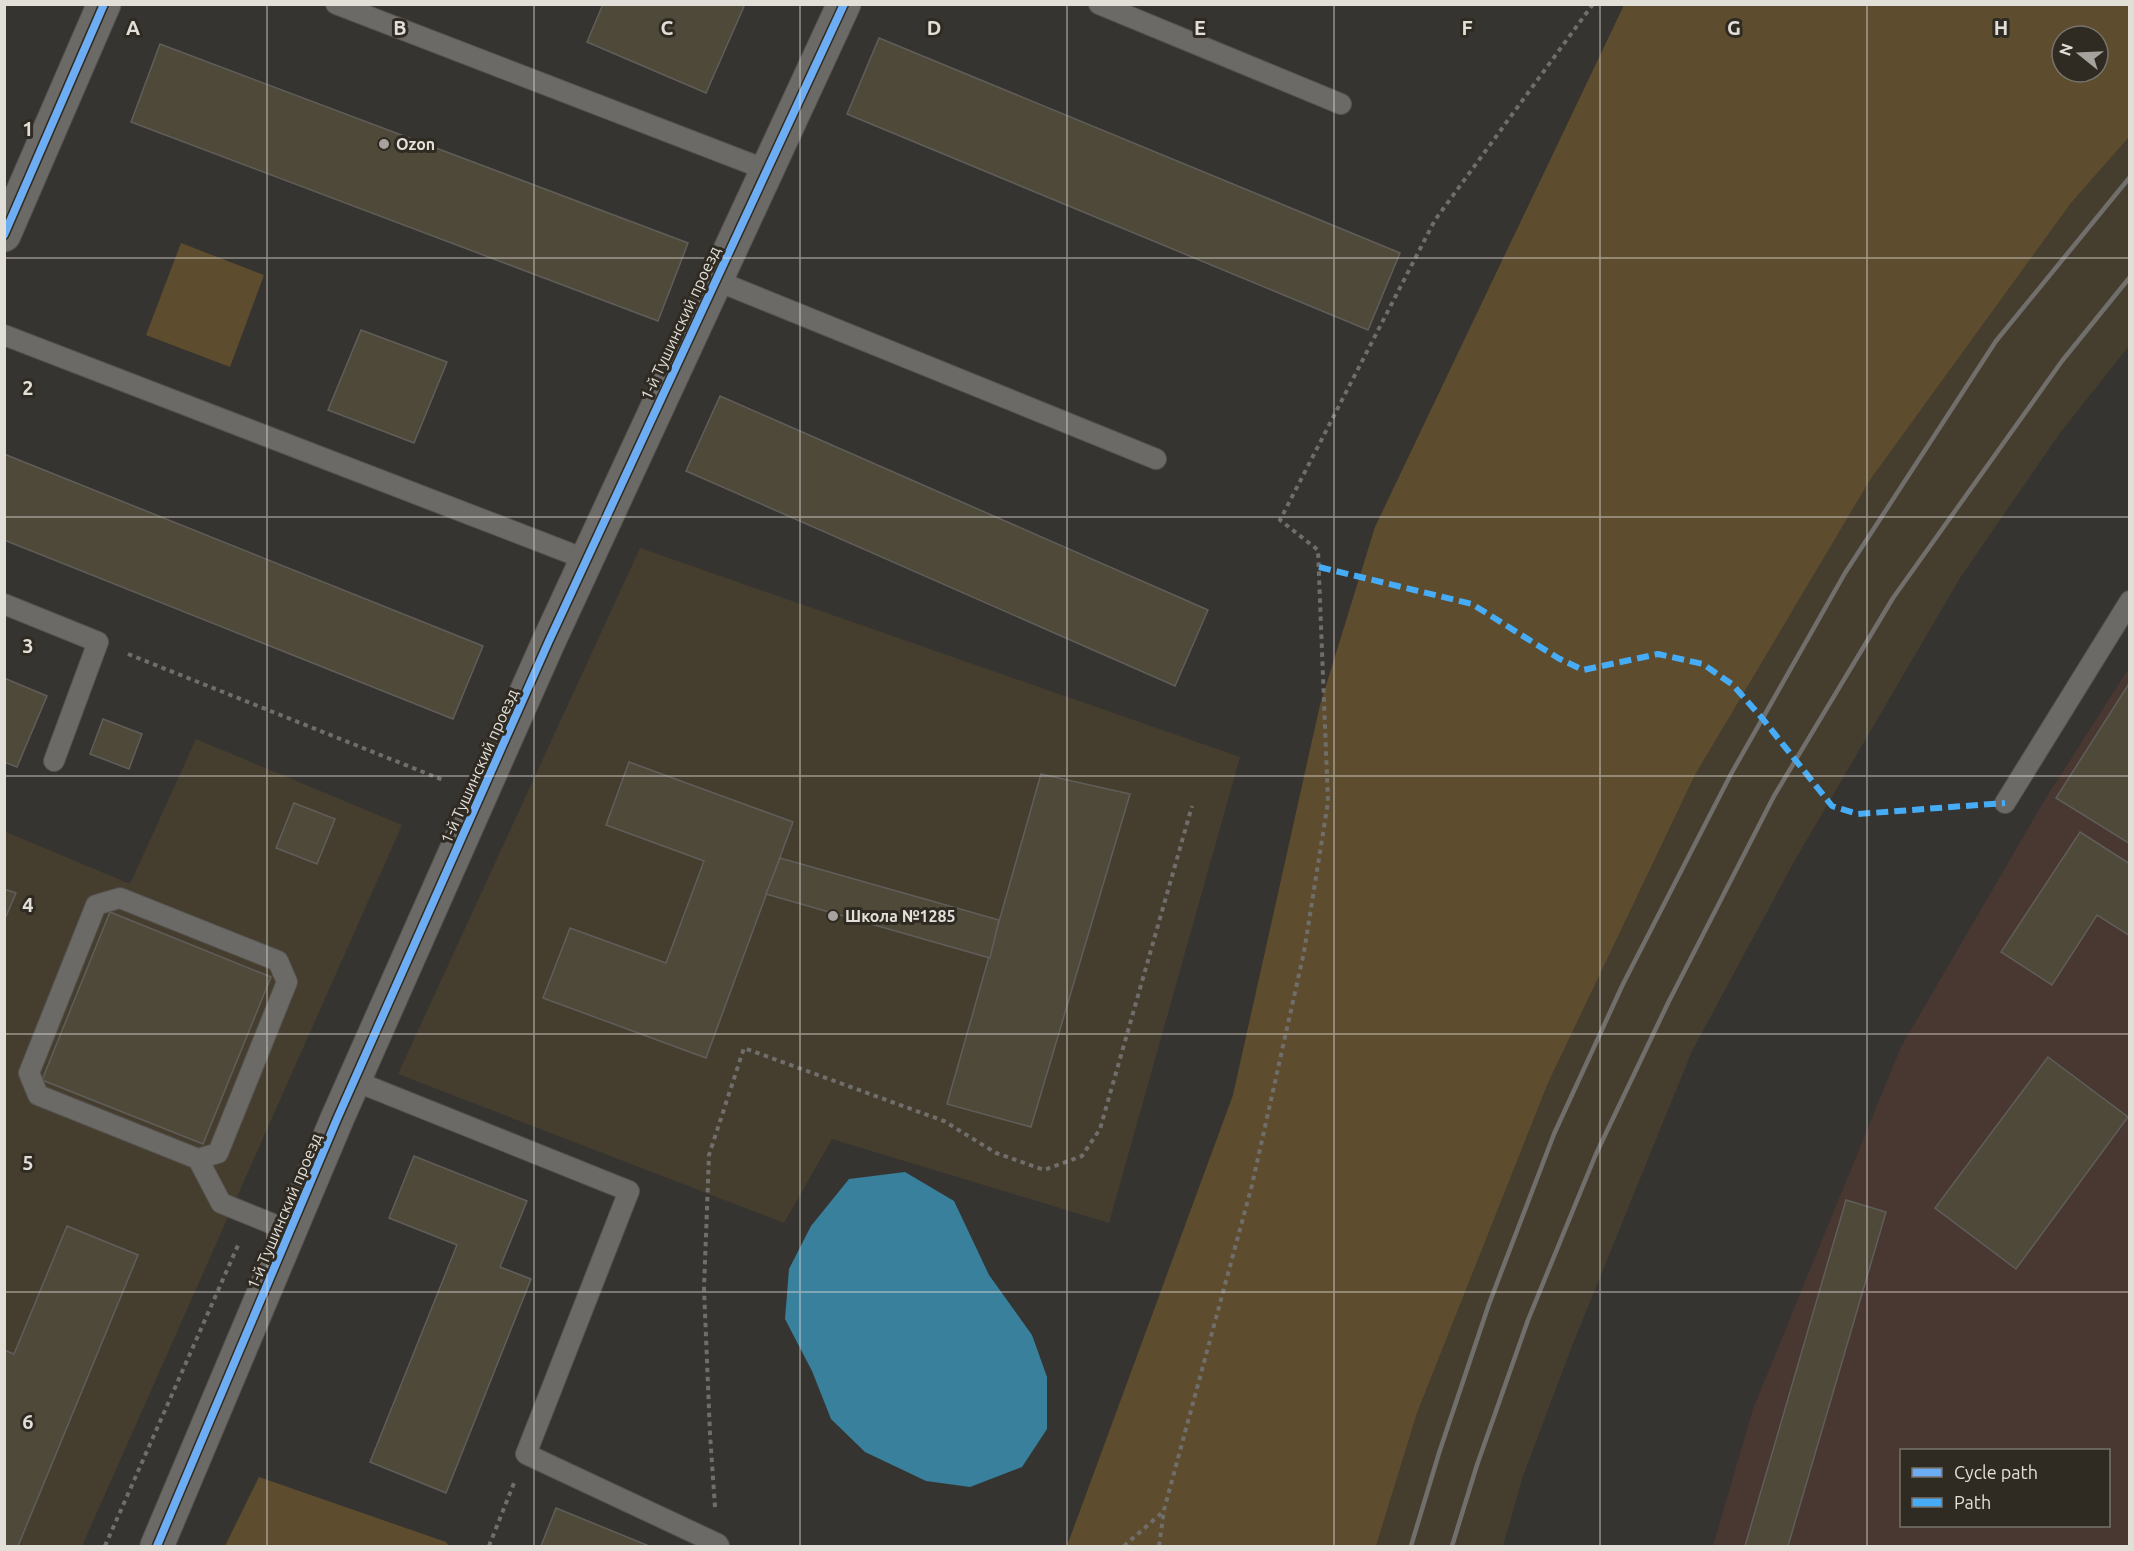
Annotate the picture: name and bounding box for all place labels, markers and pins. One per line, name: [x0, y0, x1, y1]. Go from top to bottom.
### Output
place label: Ozon: [396, 135, 435, 153]
marker: Ozon: [377, 137, 391, 151]
place label: Школа №1285: [845, 907, 956, 925]
marker: Школа №1285: [826, 909, 840, 923]

